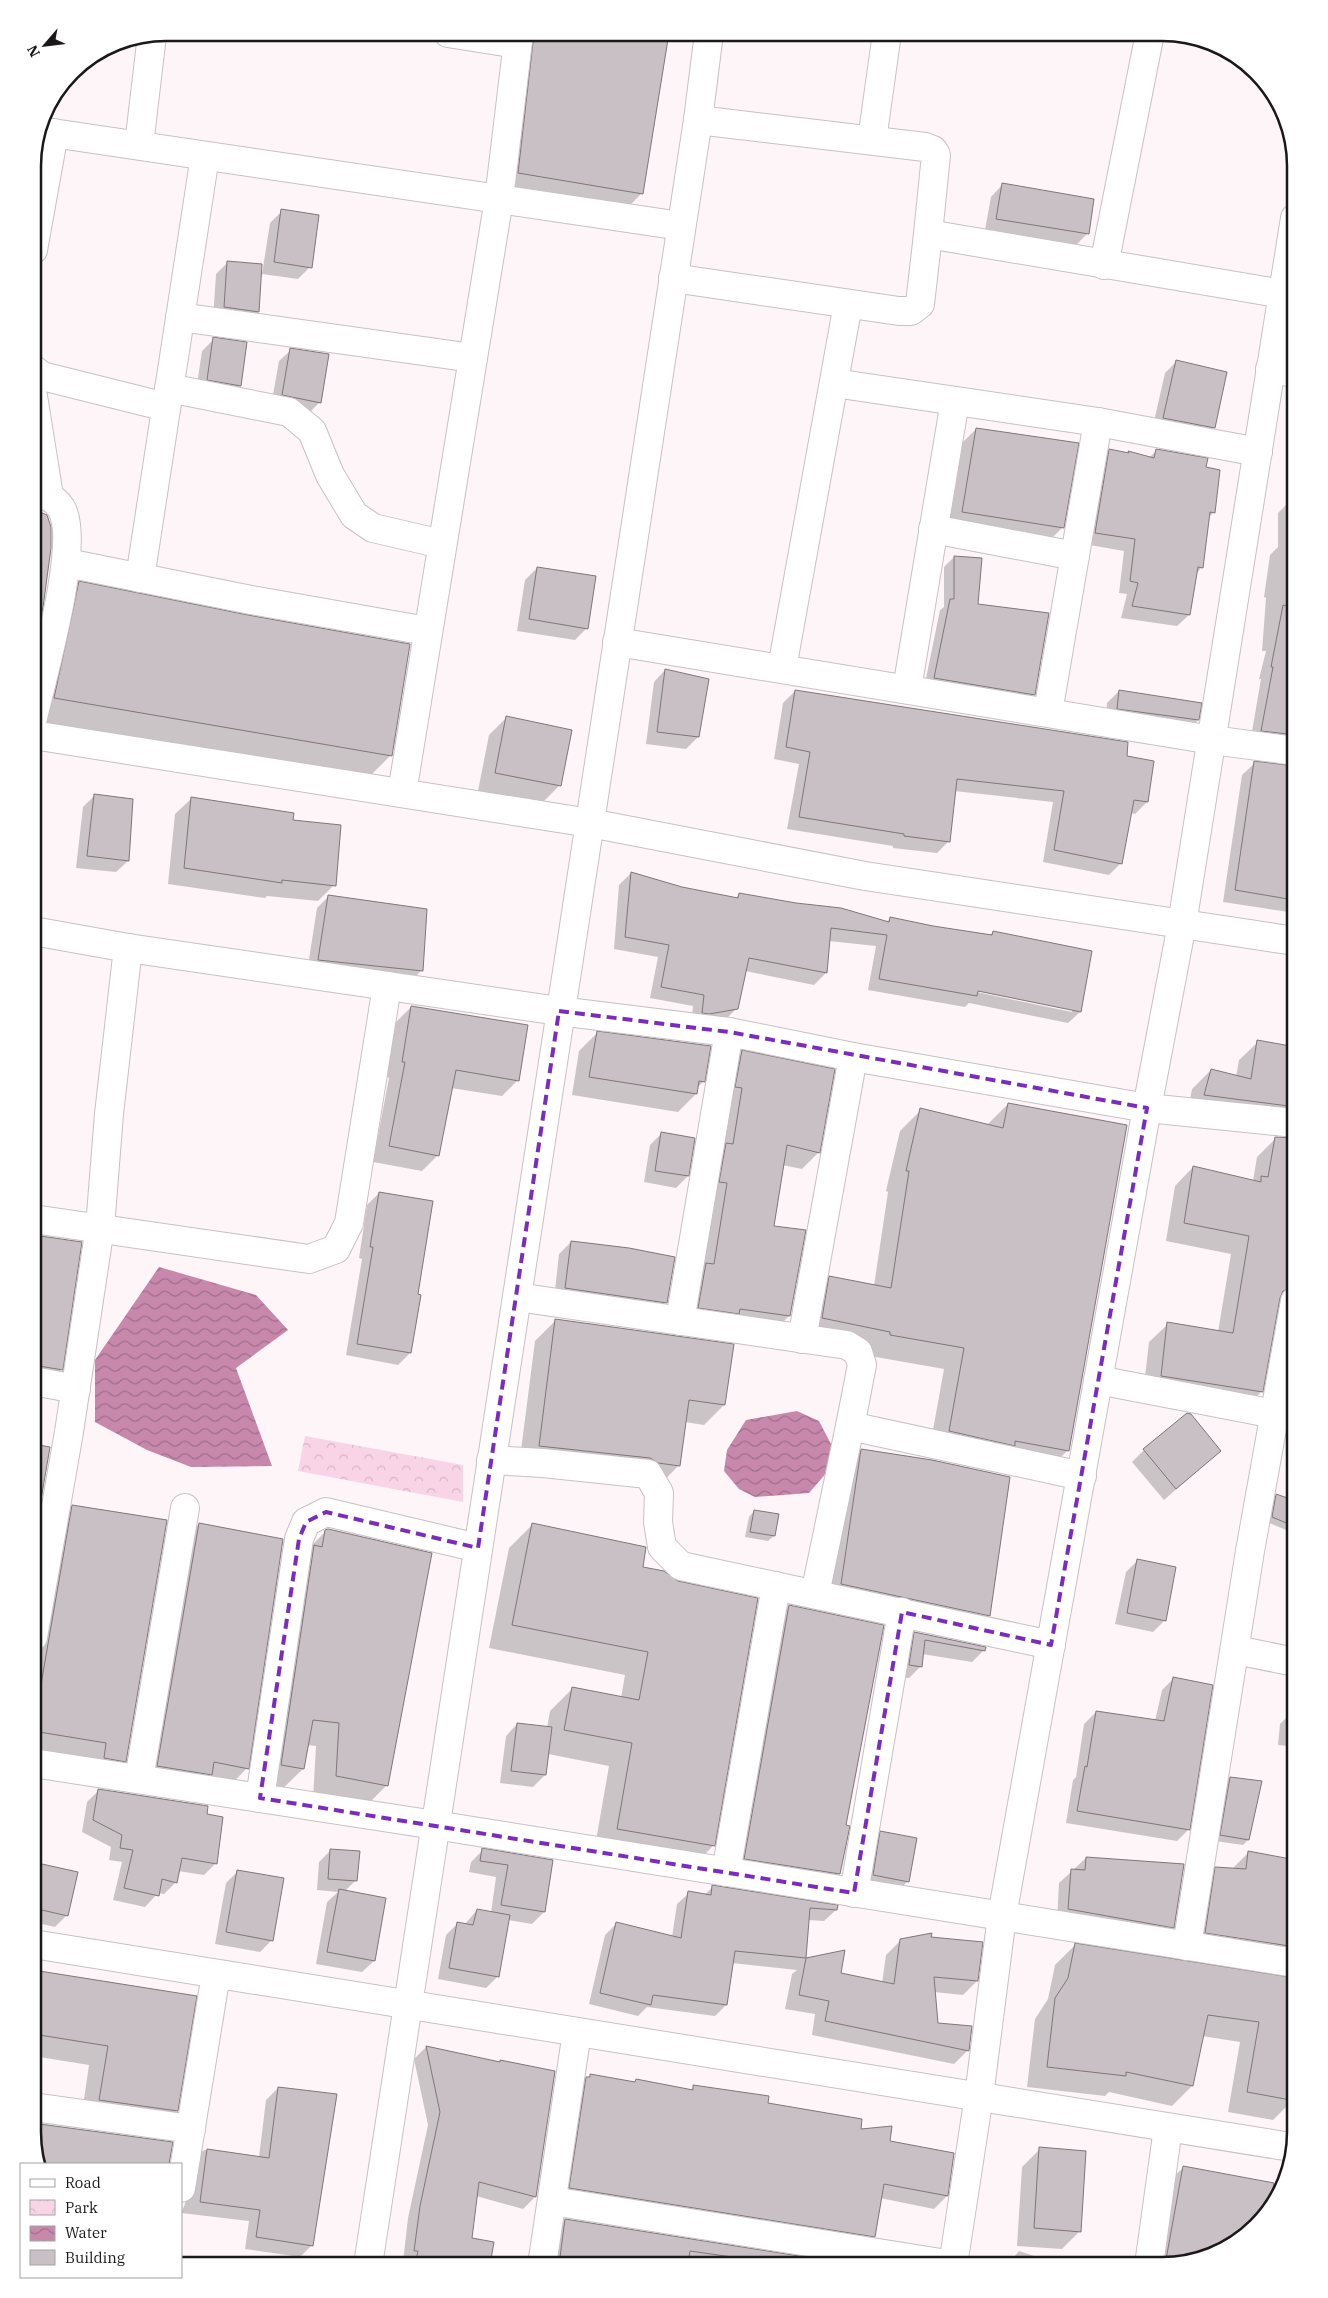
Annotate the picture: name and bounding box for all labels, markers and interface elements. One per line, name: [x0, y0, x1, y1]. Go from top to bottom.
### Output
north arrow: [20, 20, 70, 70]
text: N: [23, 42, 44, 60]
legend: [20, 2163, 182, 2278]
text: Road: [65, 2173, 101, 2192]
text: Park: [65, 2198, 98, 2217]
text: Water: [65, 2223, 107, 2242]
text: Building: [65, 2248, 125, 2267]

